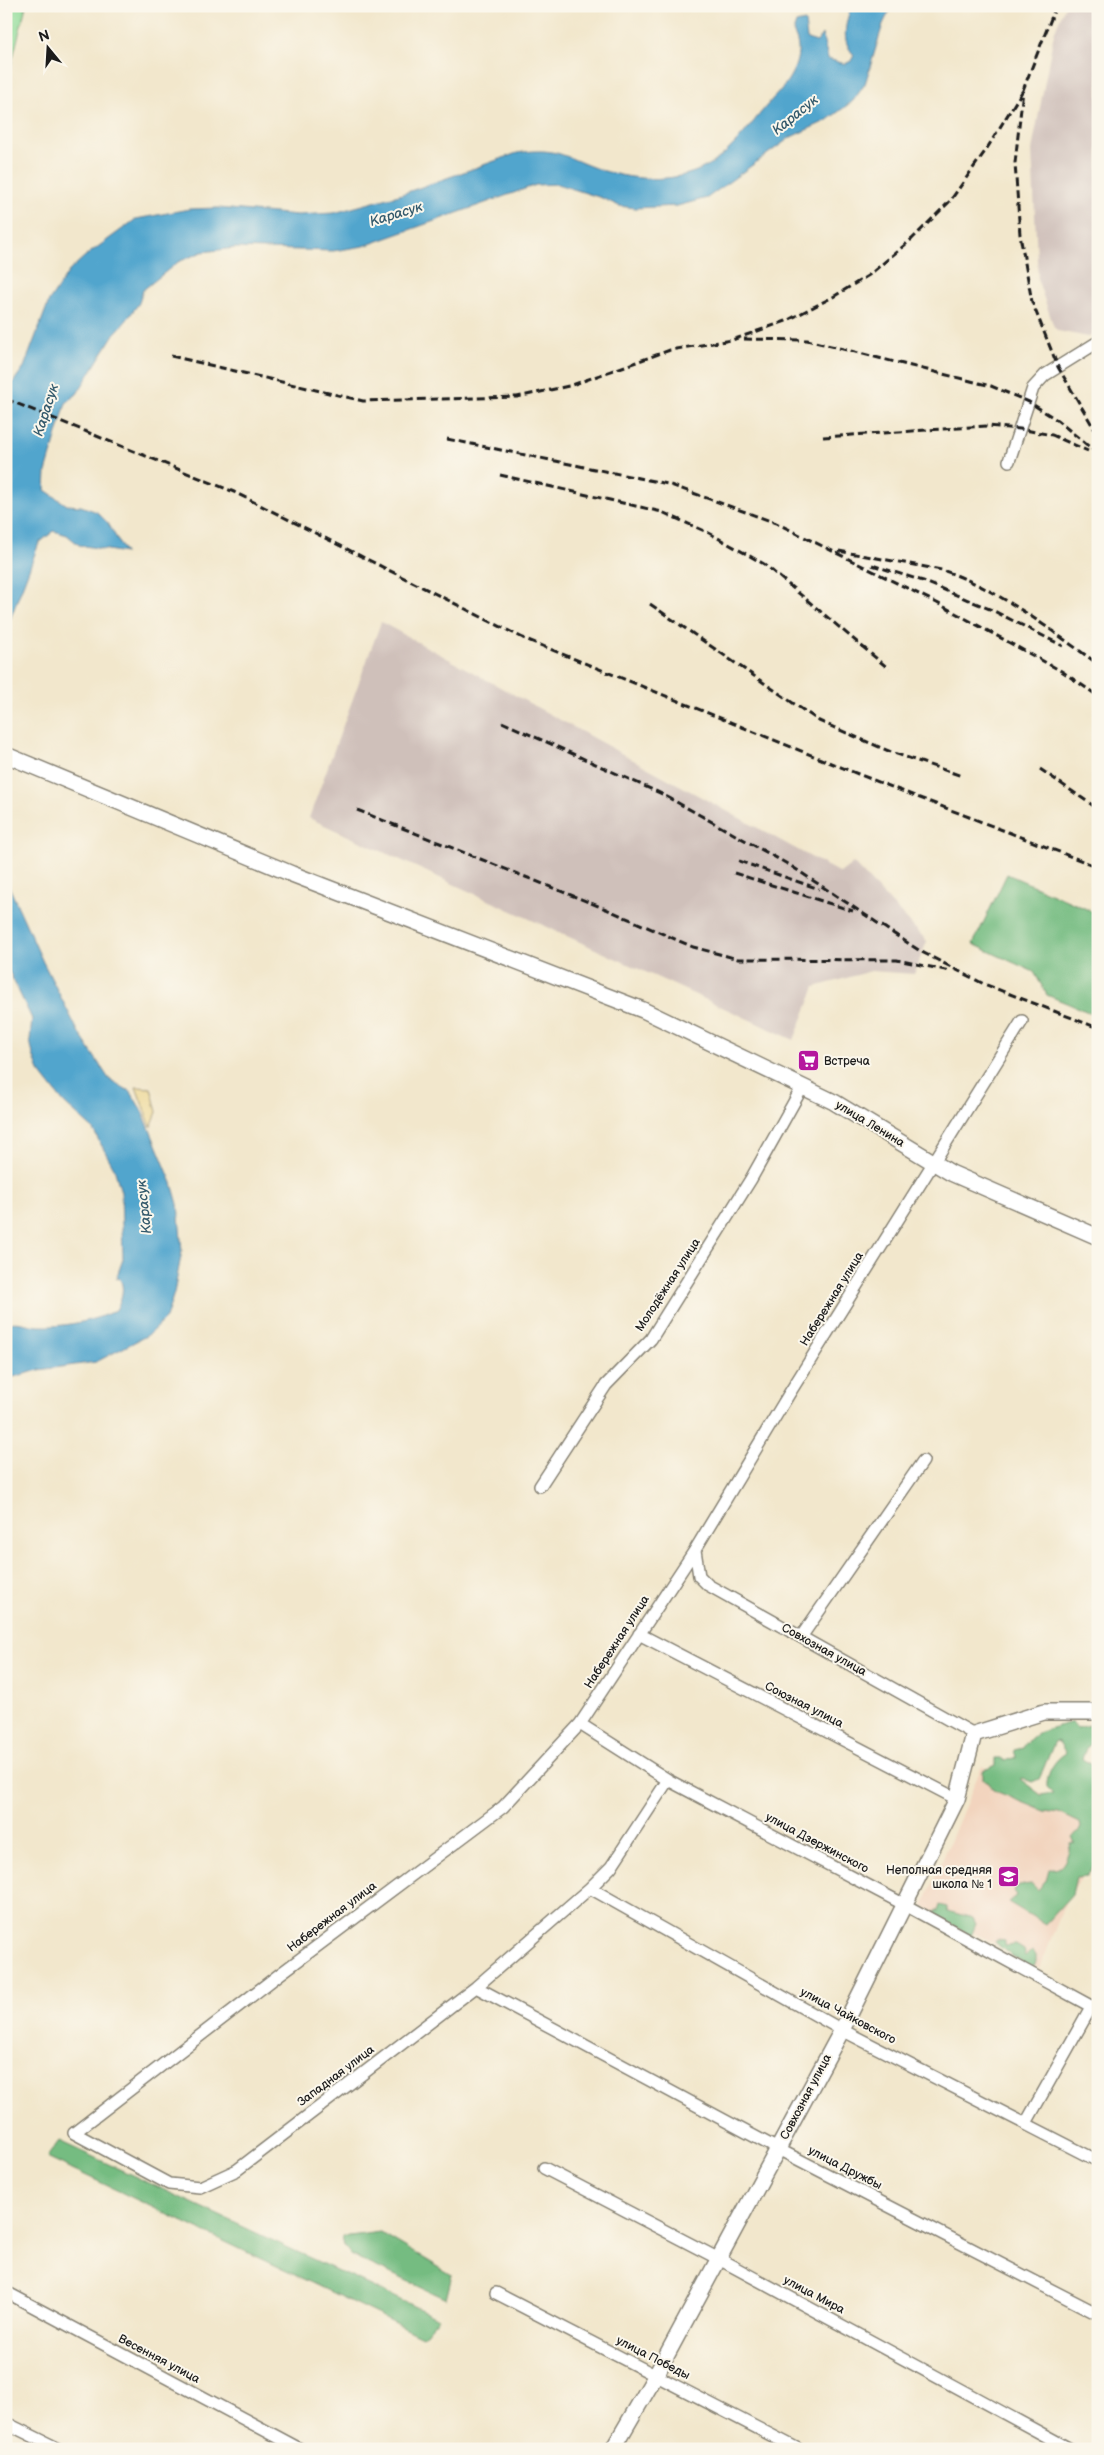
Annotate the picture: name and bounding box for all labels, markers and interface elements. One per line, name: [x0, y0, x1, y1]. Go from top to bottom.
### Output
north arrow: [22, 22, 72, 72]
text: N: [37, 26, 52, 46]
water label: Карасук: [769, 91, 822, 139]
water label: Карасук: [368, 198, 425, 230]
water label: Карасук: [30, 381, 63, 438]
supermarket icon: Встреча: [796, 1049, 820, 1073]
place label: Встреча: [824, 1054, 870, 1069]
street label: улица Ленина: [833, 1097, 907, 1151]
water label: Карасук: [133, 1179, 155, 1235]
street label: Молодёжная улица: [632, 1236, 704, 1334]
street label: Набережная улица: [797, 1249, 867, 1349]
street label: Набережная улица: [581, 1593, 653, 1691]
street label: Совхозная улица: [779, 1620, 869, 1680]
street label: Союзная улица: [762, 1679, 846, 1731]
street label: улица Дзержинского: [763, 1809, 871, 1877]
place label: Неполная средняя школа № 1: [886, 1863, 992, 1892]
school or university icon: Неполная средняя школа № 1: [996, 1865, 1020, 1889]
street label: Набережная улица: [284, 1878, 380, 1956]
street label: улица Чайковского: [798, 1984, 898, 2048]
street label: Западная улица: [295, 2042, 377, 2110]
street label: Совхозная улица: [777, 2052, 835, 2142]
street label: улица Дружбы: [806, 2143, 884, 2193]
street label: улица Мира: [781, 2273, 847, 2317]
street label: Весенняя улица: [116, 2331, 202, 2387]
street label: улица Победы: [614, 2333, 692, 2383]

